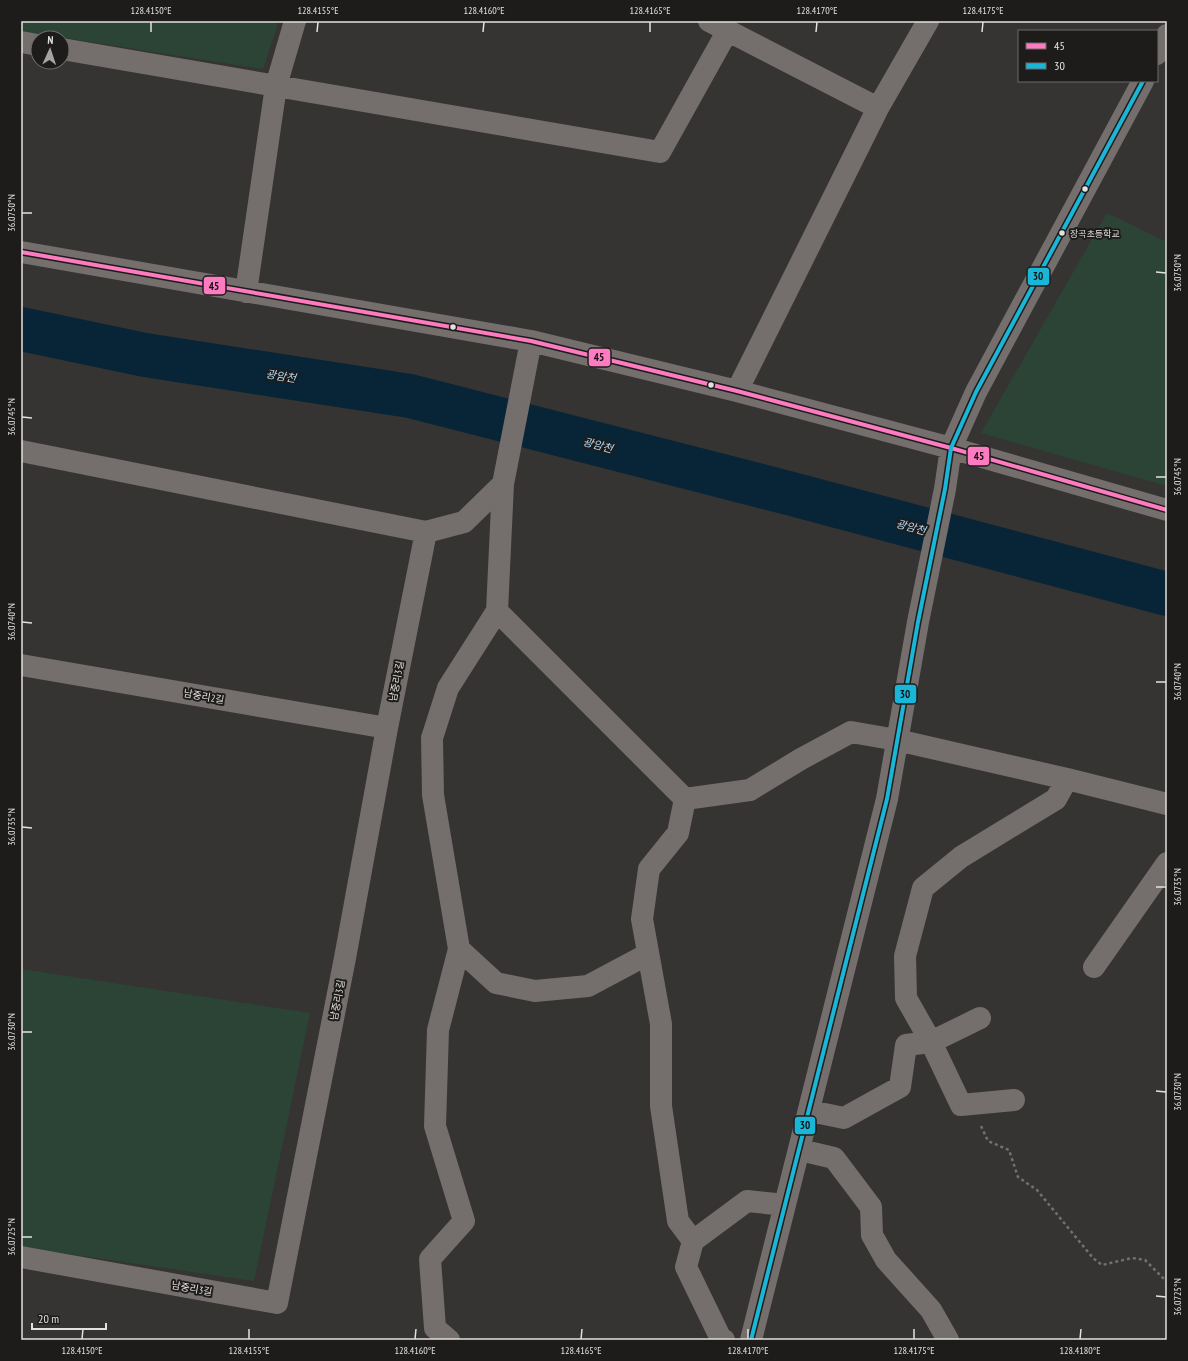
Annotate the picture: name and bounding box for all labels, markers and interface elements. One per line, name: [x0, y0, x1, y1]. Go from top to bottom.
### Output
text: 128.4150°E: [131, 4, 172, 17]
text: 128.4155°E: [298, 4, 339, 17]
text: 128.4160°E: [464, 4, 505, 17]
text: 128.4165°E: [630, 4, 671, 17]
text: 128.4170°E: [797, 4, 838, 17]
text: 128.4175°E: [963, 4, 1004, 17]
north arrow: [30, 30, 70, 70]
legend: [1018, 30, 1158, 82]
text: N: [47, 33, 54, 47]
text: 45: [1054, 38, 1065, 53]
text: 30: [1054, 58, 1065, 73]
unlabelled marker: [1080, 184, 1090, 194]
text: 36.0750°N: [5, 194, 18, 232]
marker: 장곡초등학교: [1057, 228, 1067, 238]
place label: 장곡초등학교: [1070, 228, 1120, 239]
text: 36.0750°N: [1171, 254, 1184, 292]
line badge: 30: [1027, 267, 1050, 286]
text: 30: [1033, 269, 1043, 283]
line badge: 45: [203, 276, 226, 295]
text: 45: [209, 279, 219, 293]
unlabelled marker: [448, 322, 458, 332]
line badge: 45: [588, 348, 611, 367]
text: 45: [594, 350, 604, 364]
water label: 광암천: [265, 367, 299, 386]
unlabelled marker: [706, 380, 716, 390]
text: 36.0745°N: [5, 398, 18, 436]
water label: 광암천: [582, 434, 616, 456]
line badge: 45: [967, 446, 990, 466]
text: 45: [974, 449, 984, 463]
text: 36.0745°N: [1171, 458, 1184, 496]
water label: 광암천: [895, 516, 929, 538]
text: 36.0740°N: [5, 603, 18, 641]
street label: 남중리3길: [386, 660, 407, 703]
text: 36.0740°N: [1171, 663, 1184, 701]
line badge: 30: [894, 684, 917, 704]
street label: 남중리2길: [182, 687, 225, 706]
text: 30: [900, 687, 910, 701]
text: 36.0735°N: [5, 808, 18, 846]
text: 36.0735°N: [1171, 868, 1184, 906]
street label: 남중리3길: [327, 979, 348, 1022]
text: 36.0730°N: [5, 1013, 18, 1051]
text: 36.0730°N: [1171, 1073, 1184, 1111]
line badge: 30: [794, 1116, 816, 1135]
text: 30: [800, 1118, 810, 1132]
text: 36.0725°N: [5, 1218, 18, 1256]
text: 36.0725°N: [1171, 1278, 1184, 1316]
street label: 남중리3길: [170, 1279, 213, 1298]
scale bar: [32, 1305, 106, 1331]
text: 20 m: [38, 1311, 59, 1326]
text: 128.4150°E: [62, 1344, 103, 1357]
text: 128.4155°E: [229, 1344, 270, 1357]
text: 128.4160°E: [395, 1344, 436, 1357]
text: 128.4165°E: [561, 1344, 602, 1357]
text: 128.4170°E: [728, 1344, 769, 1357]
text: 128.4175°E: [894, 1344, 935, 1357]
text: 128.4180°E: [1060, 1344, 1101, 1357]

